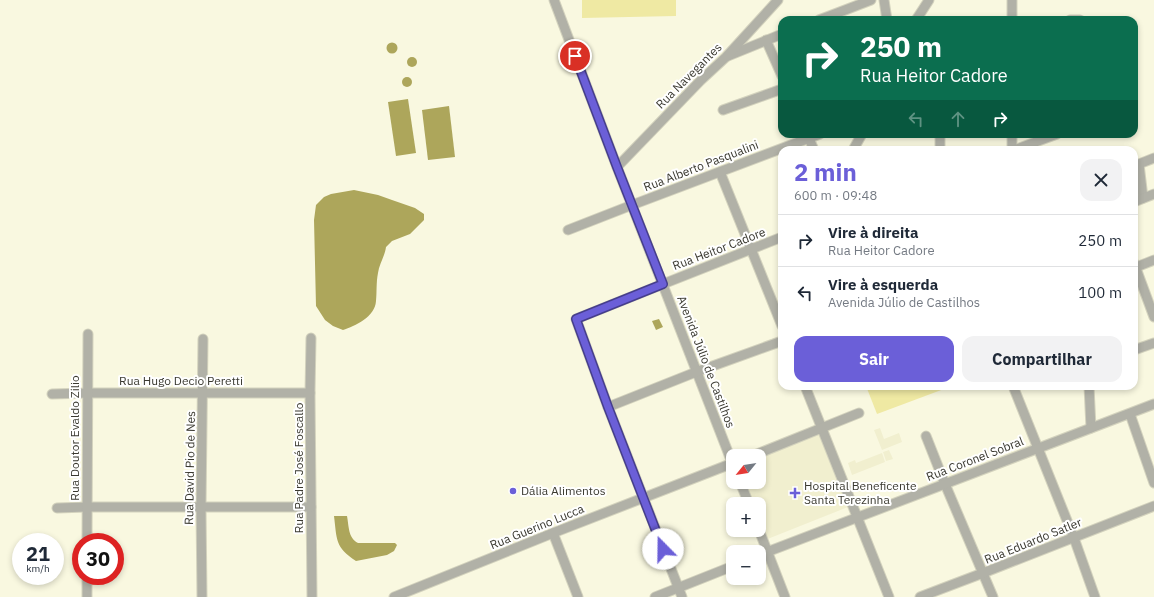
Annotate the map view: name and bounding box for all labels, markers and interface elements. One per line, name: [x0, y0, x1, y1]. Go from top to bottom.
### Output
text: 250 m: [860, 28, 942, 65]
icon: right: [794, 32, 846, 84]
pin: [558, 39, 592, 73]
street label: Rua Navegantes: [653, 39, 725, 112]
icon: arrive: [564, 45, 586, 67]
text: Rua Heitor Cadore: [860, 64, 1008, 87]
icon: left: [905, 108, 927, 130]
icon: ahead: [947, 108, 969, 130]
icon: right: [989, 108, 1011, 130]
street label: Rua Alberto Pasqualini: [641, 137, 760, 194]
text: 2 min: [794, 156, 857, 188]
button: close: [1080, 159, 1122, 201]
text: 600 m · 09:48: [794, 187, 877, 204]
text: Vire à direita: [828, 223, 918, 242]
street label: Rua Heitor Cadore: [670, 224, 768, 273]
icon: right: [794, 230, 816, 252]
text: 250 m: [1078, 231, 1122, 250]
text: Rua Heitor Cadore: [828, 242, 935, 259]
text: Vire à esquerda: [828, 275, 938, 294]
icon: left: [794, 282, 816, 304]
text: 100 m: [1078, 283, 1122, 302]
street label: Avenida Júlio de Castilhos: [674, 294, 739, 430]
text: Avenida Júlio de Castilhos: [828, 294, 980, 311]
button: Sair: [794, 336, 954, 382]
button: Compartilhar: [962, 336, 1122, 382]
street label: Rua Hugo Decio Peretti: [119, 373, 243, 388]
street label: Rua Doutor Evaldo Zilio: [67, 375, 82, 501]
street label: Rua Padre José Foscallo: [291, 402, 306, 533]
street label: Rua David Pio de Nes: [181, 411, 198, 525]
street label: Rua Coronel Sobral: [924, 433, 1026, 484]
north arrow: [726, 449, 766, 489]
map controls: [726, 449, 766, 585]
place label: Hospital Beneficente Santa Terezinha: [804, 478, 917, 507]
place label: Dália Alimentos: [521, 483, 606, 498]
marker: Dália Alimentos: [508, 486, 518, 496]
marker: Hospital Beneficente Santa Terezinha: [789, 487, 801, 499]
button: +: [726, 497, 766, 537]
street label: Rua Guerino Lucca: [487, 501, 587, 552]
street label: Rua Eduardo Satler: [982, 514, 1084, 567]
position arrow: [642, 528, 684, 570]
speed limit sign: 30: [72, 533, 124, 585]
text: 21: [26, 540, 50, 567]
button: −: [726, 545, 766, 585]
text: km/h: [26, 562, 50, 575]

